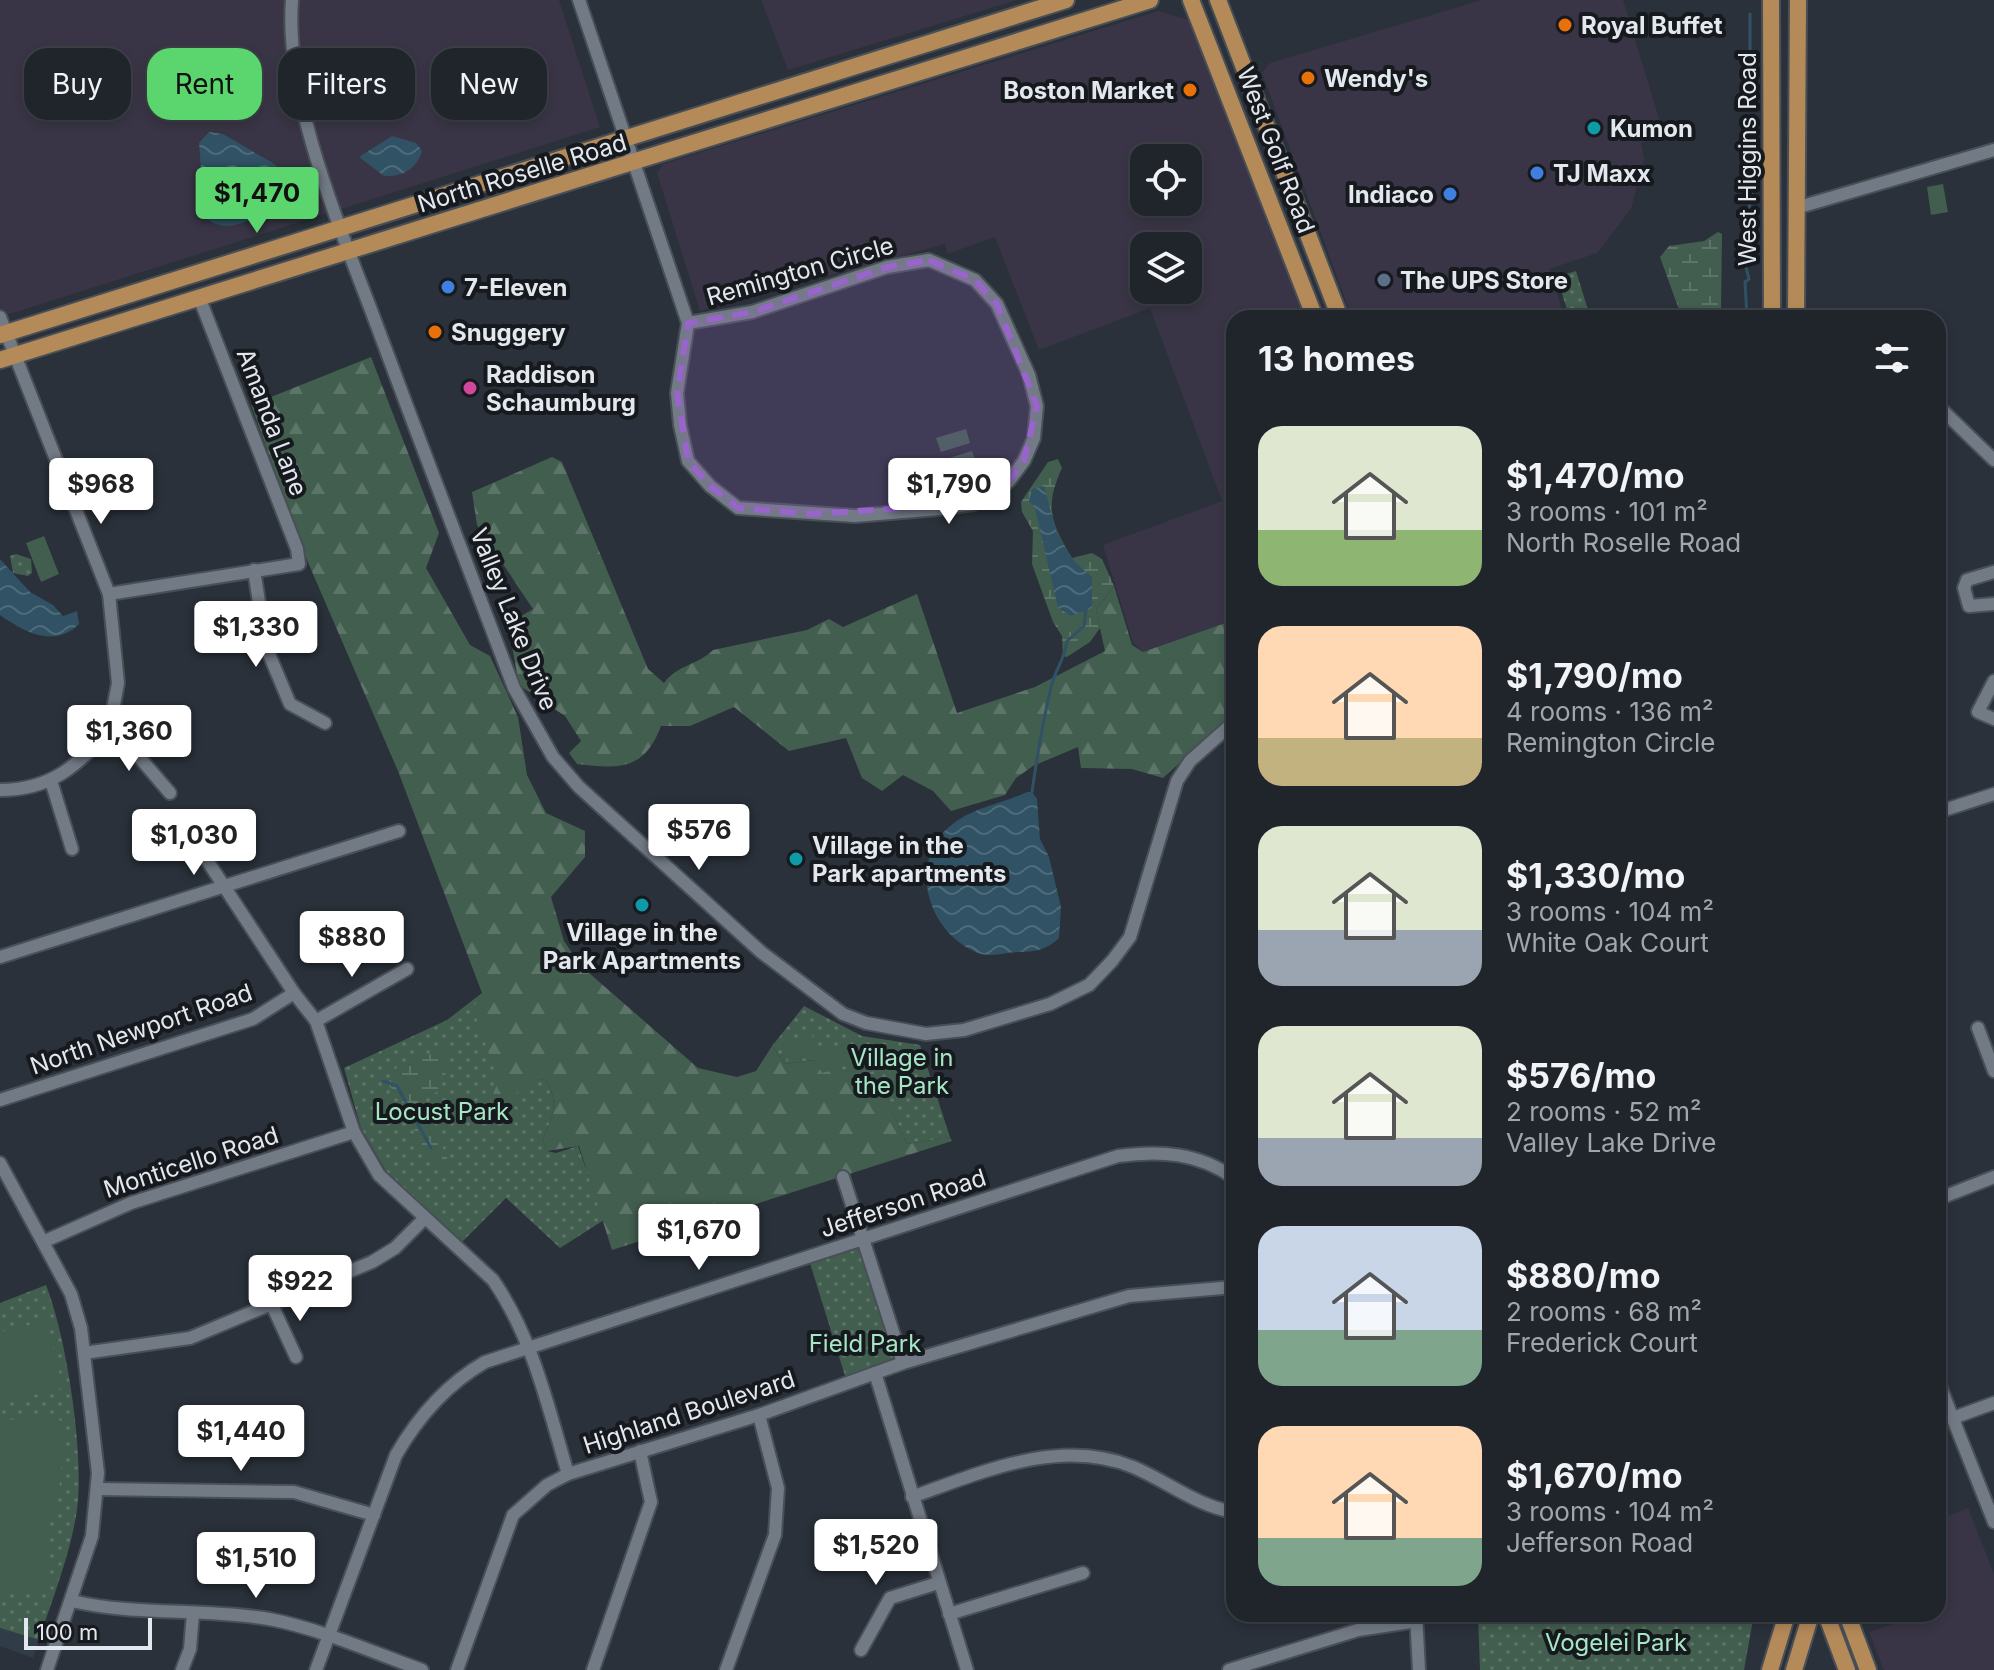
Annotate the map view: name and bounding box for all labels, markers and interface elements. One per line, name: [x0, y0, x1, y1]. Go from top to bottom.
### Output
place label: Royal Buffet: [1581, 11, 1723, 40]
marker: Royal Buffet: [1556, 16, 1574, 34]
chip: Buy: [24, 48, 131, 120]
chip: Rent: [147, 48, 262, 120]
chip: Filters: [278, 48, 415, 120]
chip: New: [431, 48, 547, 120]
street label: West Higgins Road: [1733, 52, 1762, 266]
street label: West Golf Road: [1231, 63, 1321, 237]
place label: Wendy's: [1324, 64, 1428, 93]
marker: Wendy's: [1299, 69, 1317, 87]
place label: Boston Market: [1003, 76, 1174, 105]
marker: Boston Market: [1181, 81, 1199, 99]
place label: Kumon: [1610, 114, 1693, 143]
marker: Kumon: [1585, 119, 1603, 137]
street label: North Roselle Road: [414, 127, 630, 219]
map controls: [1130, 144, 1202, 304]
button: locate: [1130, 144, 1202, 216]
place label: TJ Maxx: [1553, 159, 1651, 188]
marker: TJ Maxx: [1528, 164, 1546, 182]
pin: $1,470: [192, 167, 322, 235]
text: $1,470: [214, 177, 300, 208]
place label: Indiaco: [1348, 180, 1434, 209]
marker: Indiaco: [1441, 185, 1459, 203]
street label: Remington Circle: [703, 230, 897, 312]
button: layers: [1130, 232, 1202, 304]
place label: The UPS Store: [1400, 266, 1568, 295]
marker: The UPS Store: [1375, 271, 1393, 289]
place label: 7-Eleven: [464, 273, 567, 302]
marker: 7-Eleven: [439, 278, 457, 296]
place label: Snuggery: [451, 318, 566, 347]
marker: Snuggery: [426, 323, 444, 341]
icon: filters: [1870, 336, 1914, 380]
text: 13 homes: [1258, 338, 1415, 379]
street label: Amanda Lane: [231, 344, 313, 500]
place label: Raddison Schaumburg: [486, 360, 636, 417]
marker: Raddison Schaumburg: [461, 379, 479, 397]
text: $1,470/mo: [1506, 455, 1685, 496]
pin: $968: [54, 458, 148, 526]
pin: $1,790: [884, 458, 1014, 526]
icon: home: [1322, 458, 1418, 554]
text: $968: [67, 468, 135, 499]
text: $1,790: [906, 468, 992, 499]
text: 3 rooms · 101 m²: [1506, 496, 1708, 527]
street label: Valley Lake Drive: [464, 524, 564, 714]
text: North Roselle Road: [1506, 527, 1741, 558]
pin: $1,330: [191, 601, 321, 669]
text: $1,330: [212, 611, 300, 642]
text: $1,790/mo: [1506, 655, 1683, 696]
icon: home: [1322, 658, 1418, 754]
text: 4 rooms · 136 m²: [1506, 696, 1714, 727]
pin: $1,360: [64, 705, 194, 773]
text: $1,360: [85, 715, 173, 746]
text: Remington Circle: [1506, 727, 1715, 758]
pin: $576: [652, 804, 746, 872]
pin: $1,030: [129, 809, 259, 877]
text: $576: [666, 814, 732, 845]
text: $1,030: [150, 819, 238, 850]
place label: Village in the Park apartments: [812, 831, 1006, 888]
marker: Village in the Park apartments: [787, 850, 805, 868]
text: $1,330/mo: [1506, 855, 1685, 896]
icon: home: [1322, 858, 1418, 954]
marker: Village in the Park Apartments: [633, 896, 651, 914]
text: 3 rooms · 104 m²: [1506, 896, 1714, 927]
pin: $880: [305, 911, 399, 979]
place label: Village in the Park Apartments: [543, 918, 741, 975]
text: $880: [318, 921, 386, 952]
text: White Oak Court: [1506, 927, 1709, 958]
street label: North Newport Road: [26, 977, 256, 1081]
park label: Village in the Park: [851, 1043, 953, 1100]
text: $576/mo: [1506, 1055, 1656, 1096]
icon: home: [1322, 1058, 1418, 1154]
text: 2 rooms · 52 m²: [1506, 1096, 1702, 1127]
park label: Locust Park: [375, 1097, 509, 1126]
street label: Monticello Road: [100, 1120, 282, 1204]
text: Valley Lake Drive: [1506, 1127, 1716, 1158]
street label: Jefferson Road: [816, 1163, 990, 1243]
pin: $1,670: [634, 1204, 764, 1272]
text: $1,670: [656, 1214, 742, 1245]
pin: $922: [253, 1255, 347, 1323]
text: $880/mo: [1506, 1255, 1661, 1296]
icon: home: [1322, 1258, 1418, 1354]
text: $922: [267, 1265, 333, 1296]
text: 2 rooms · 68 m²: [1506, 1296, 1702, 1327]
text: Frederick Court: [1506, 1327, 1698, 1358]
park label: Field Park: [809, 1329, 921, 1358]
street label: Highland Boulevard: [579, 1364, 799, 1460]
pin: $1,440: [176, 1405, 306, 1473]
text: $1,440: [196, 1415, 286, 1446]
text: $1,670/mo: [1506, 1455, 1683, 1496]
icon: home: [1322, 1458, 1418, 1554]
text: 3 rooms · 104 m²: [1506, 1496, 1714, 1527]
pin: $1,520: [811, 1519, 941, 1587]
text: Jefferson Road: [1506, 1527, 1693, 1558]
text: $1,520: [832, 1529, 920, 1560]
pin: $1,510: [191, 1532, 321, 1600]
text: $1,510: [215, 1542, 297, 1573]
scale bar: [24, 1614, 152, 1650]
text: 100 m: [36, 1619, 98, 1645]
park label: Vogelei Park: [1545, 1628, 1687, 1657]

